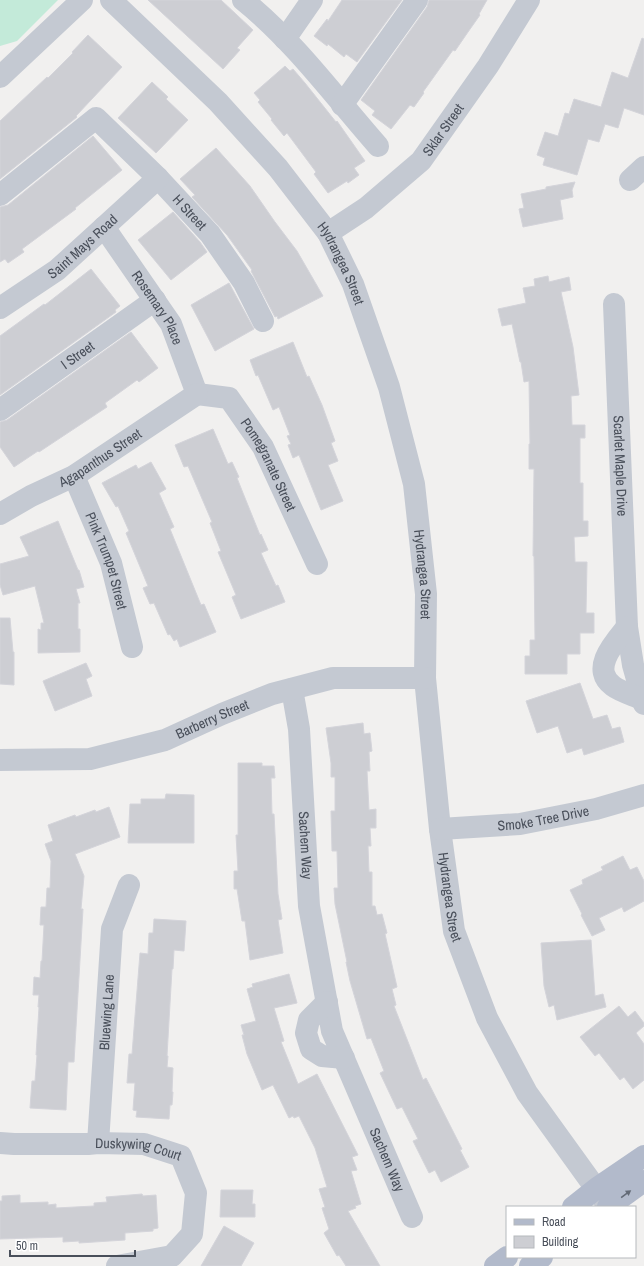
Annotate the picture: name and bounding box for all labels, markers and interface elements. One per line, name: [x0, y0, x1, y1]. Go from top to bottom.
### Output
street label: Sklar Street: [418, 100, 468, 160]
street label: H Street: [169, 191, 211, 234]
street label: Saint Mays Road: [44, 210, 121, 283]
street label: Hydrangea Street: [313, 218, 368, 307]
street label: Rosemary Place: [128, 267, 187, 347]
street label: I Street: [57, 337, 98, 373]
street label: Pomegranate Street: [237, 414, 300, 514]
street label: Scarlet Maple Drive: [609, 415, 632, 517]
street label: Agapanthus Street: [55, 424, 145, 491]
street label: Pink Trumpet Street: [81, 509, 131, 611]
street label: Hydrangea Street: [410, 529, 435, 619]
street label: Barberry Street: [173, 695, 251, 743]
street label: Smoke Tree Drive: [497, 802, 591, 834]
street label: Sachem Way: [295, 811, 316, 880]
street label: Hydrangea Street: [434, 851, 466, 944]
street label: Bluewing Lane: [95, 974, 118, 1051]
street label: Sachem Way: [366, 1125, 409, 1195]
street label: Duskywing Court: [95, 1134, 184, 1164]
one-way arrow: [621, 1190, 632, 1198]
legend: [506, 1206, 636, 1258]
text: Road: [542, 1214, 566, 1230]
scale bar: [10, 1232, 135, 1258]
text: Building: [542, 1234, 579, 1250]
text: 50 m: [16, 1238, 38, 1254]

